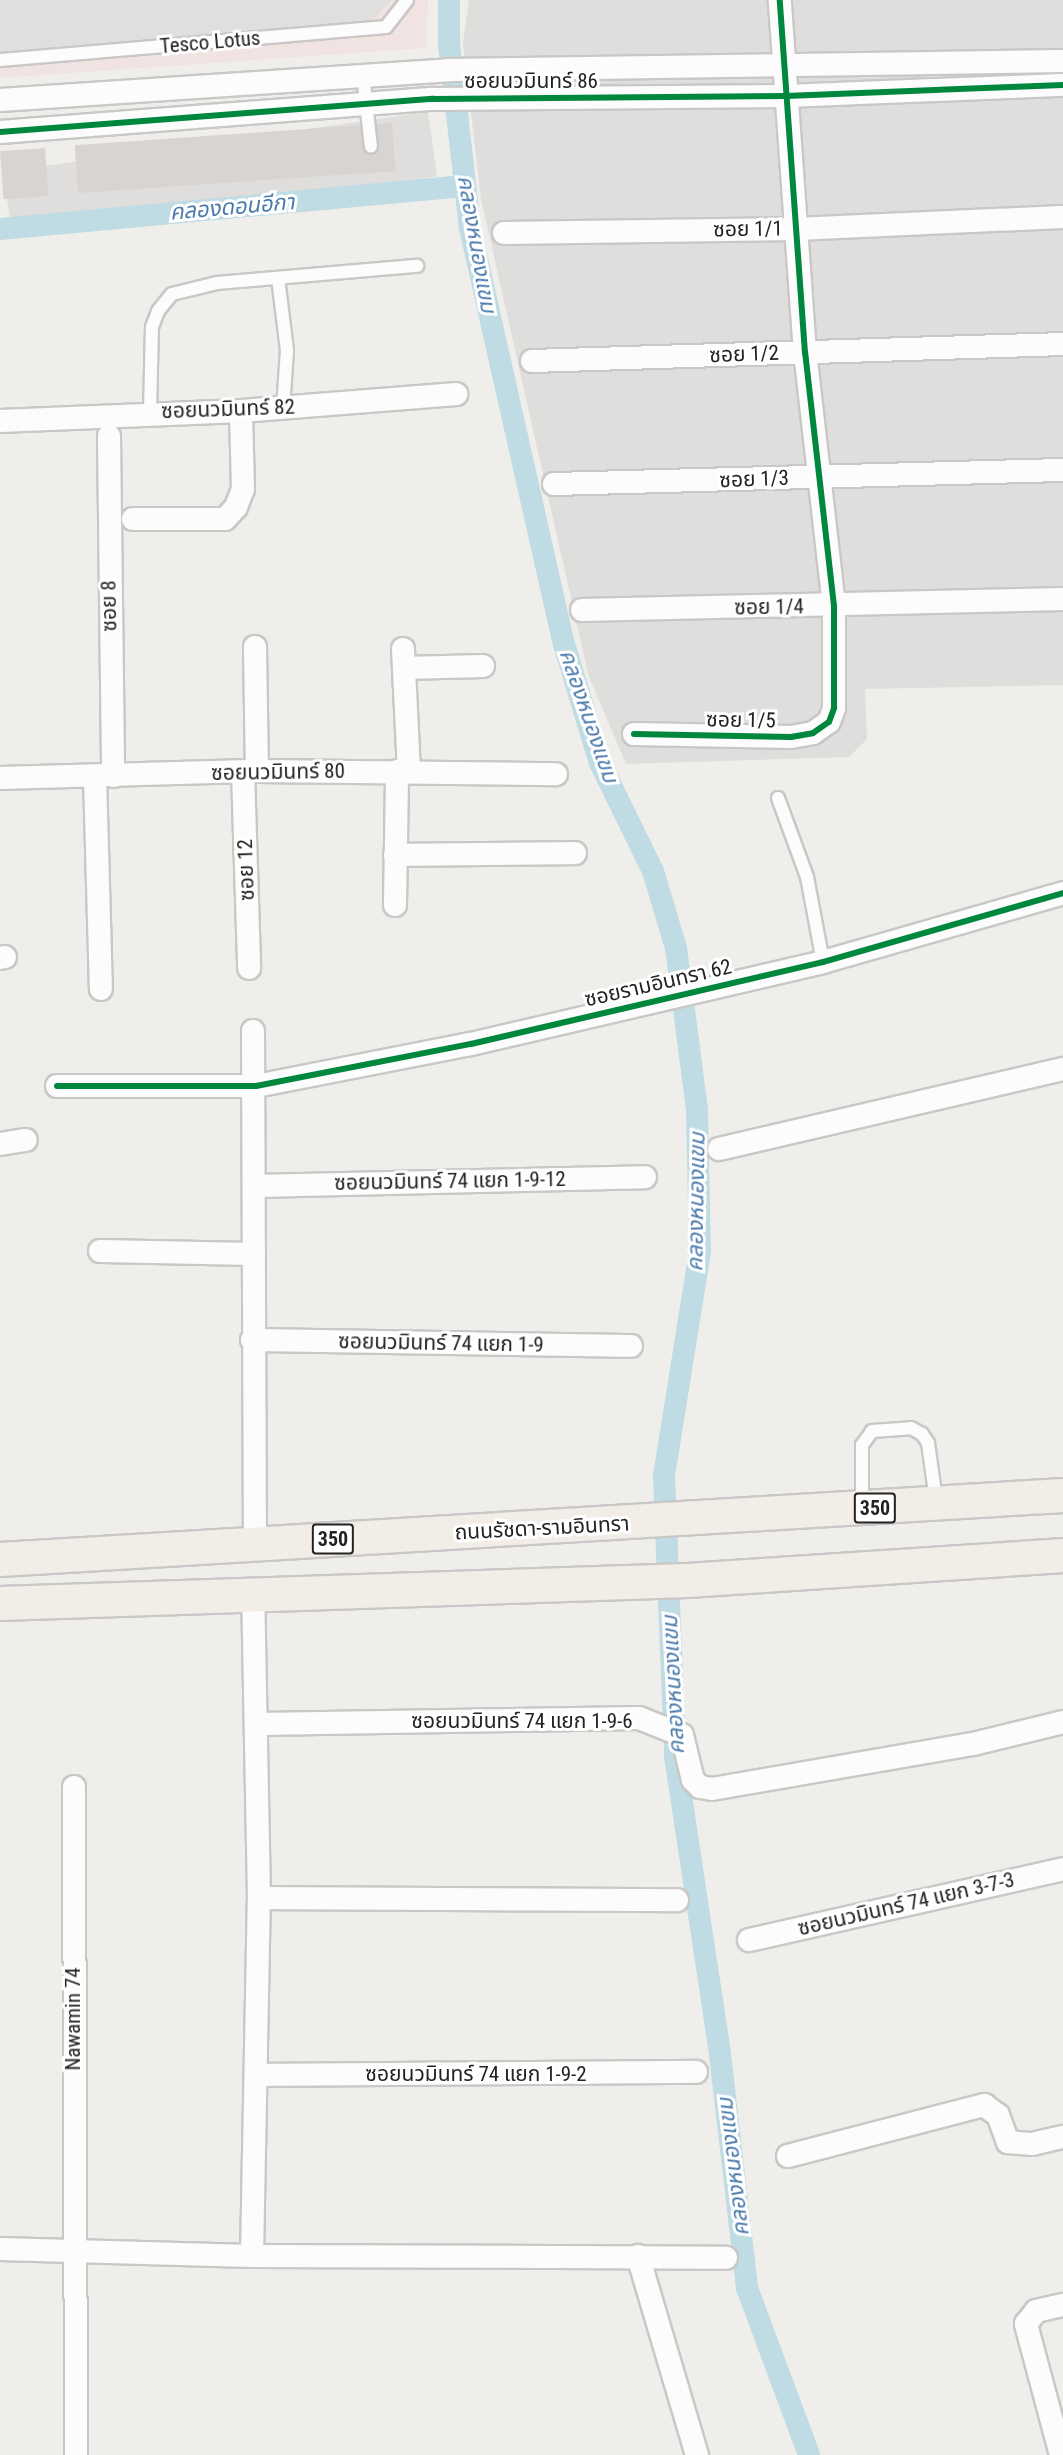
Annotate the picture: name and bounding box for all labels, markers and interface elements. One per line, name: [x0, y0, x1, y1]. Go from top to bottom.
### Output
street label: Tesco Lotus: [159, 25, 261, 59]
street label: ซอยนวมินทร์ 86: [464, 68, 598, 94]
water label: คลองหนองแขม: [452, 173, 502, 315]
water label: คลองดอนอีกา: [169, 188, 295, 226]
street label: ซอย 1/1: [713, 216, 783, 242]
street label: ซอย 1/2: [709, 340, 779, 368]
street label: ซอยนวมินทร์ 82: [161, 394, 295, 424]
street label: ซอย 1/3: [719, 465, 789, 493]
street label: ซอย 8: [96, 580, 122, 632]
street label: ซอย 1/4: [734, 594, 804, 620]
water label: คลองหนองแขม: [554, 646, 624, 786]
street label: ซอย 1/5: [706, 707, 776, 733]
street label: ซอยนวมินทร์ 80: [211, 758, 345, 786]
street label: ซอย 12: [232, 839, 260, 901]
street label: ซอยรามอินทรา 62: [582, 954, 734, 1012]
water label: คลองหนองแขม: [682, 1132, 710, 1272]
street label: ซอยนวมินทร์ 74 แยก 1-9-12: [334, 1166, 566, 1196]
street label: ซอยนวมินทร์ 74 แยก 1-9: [338, 1329, 544, 1357]
road number: 350: [852, 1491, 898, 1525]
street label: ถนนรัชดา-รามอินทรา: [454, 1511, 630, 1545]
road number: 350: [310, 1522, 356, 1556]
water label: คลองหนองแขม: [656, 1615, 690, 1755]
street label: ซอยนวมินทร์ 74 แยก 1-9-6: [411, 1708, 633, 1734]
street label: ซอยนวมินทร์ 74 แยก 3-7-3: [795, 1867, 1017, 1941]
street label: Nawamin 74: [60, 1967, 86, 2071]
street label: ซอยนวมินทร์ 74 แยก 1-9-2: [365, 2061, 587, 2087]
water label: คลองหนองแขม: [711, 2096, 755, 2238]

